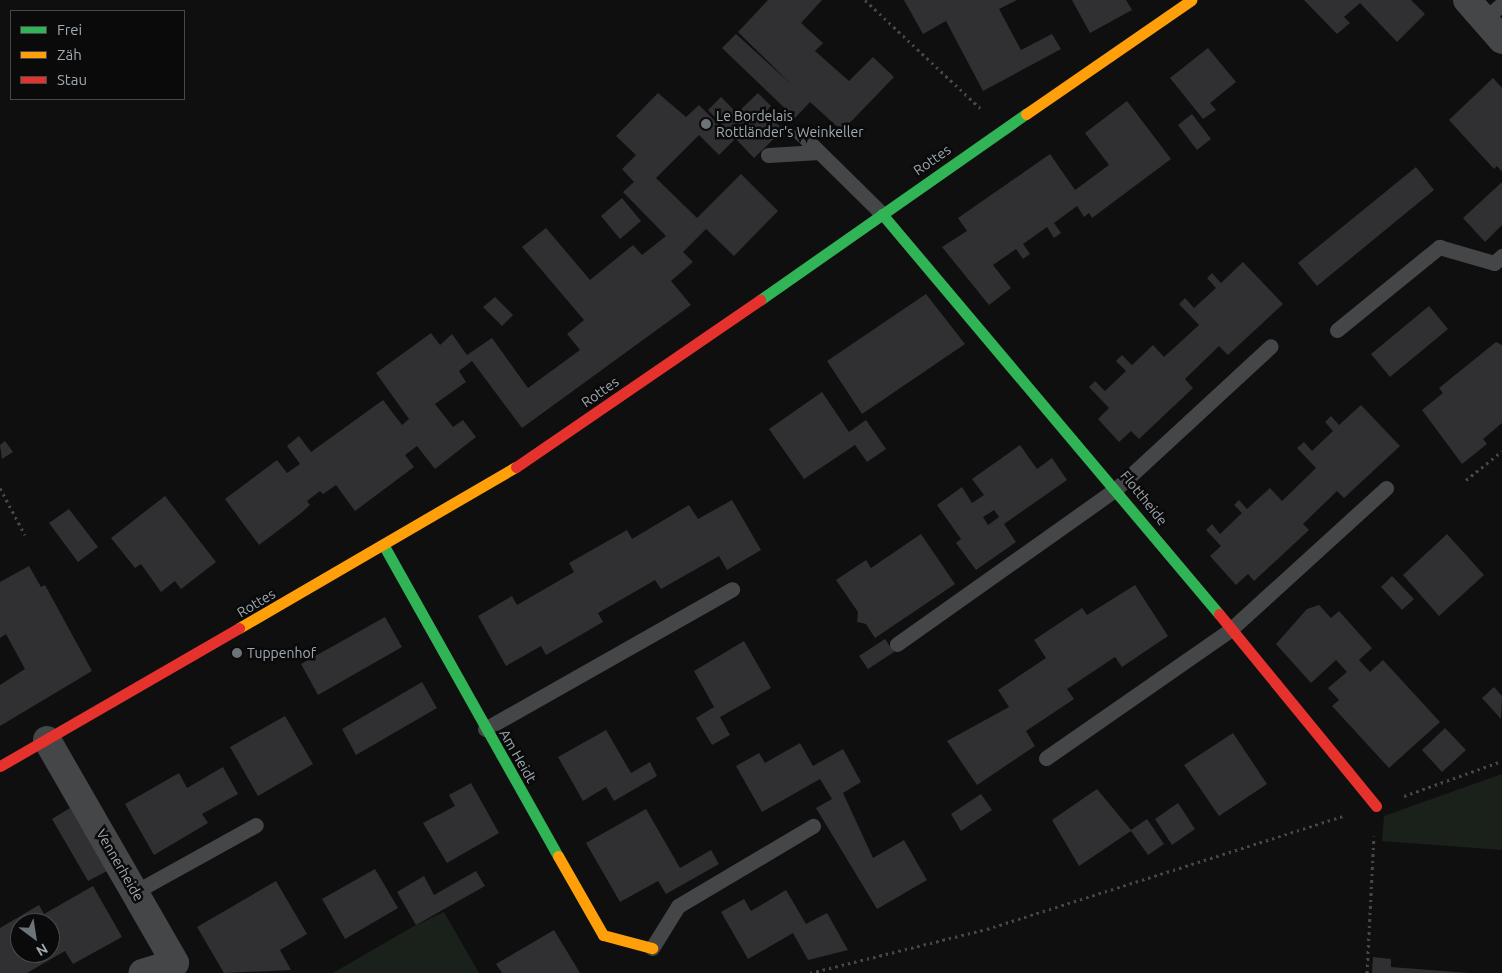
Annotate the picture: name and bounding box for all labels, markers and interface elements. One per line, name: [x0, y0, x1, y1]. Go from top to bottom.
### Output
legend: [10, 10, 185, 100]
text: Frei: [57, 21, 82, 38]
text: Zäh: [57, 46, 82, 63]
text: Stau: [57, 71, 87, 88]
place label: Le Bordelais Rottländer's Weinkeller: [716, 108, 863, 140]
marker: Le Bordelais Rottländer's Weinkeller: [700, 118, 712, 130]
street label: Rottes: [910, 141, 954, 179]
street label: Rottes: [578, 373, 622, 411]
street label: Flottheide: [1117, 467, 1171, 529]
street label: Rottes: [234, 585, 278, 621]
place label: Tuppenhof: [247, 645, 316, 661]
marker: Tuppenhof: [231, 647, 243, 659]
street label: Am Heidt: [496, 726, 540, 786]
street label: Vennerheide: [93, 826, 147, 904]
north arrow: [10, 913, 60, 963]
text: N: [34, 940, 51, 960]

